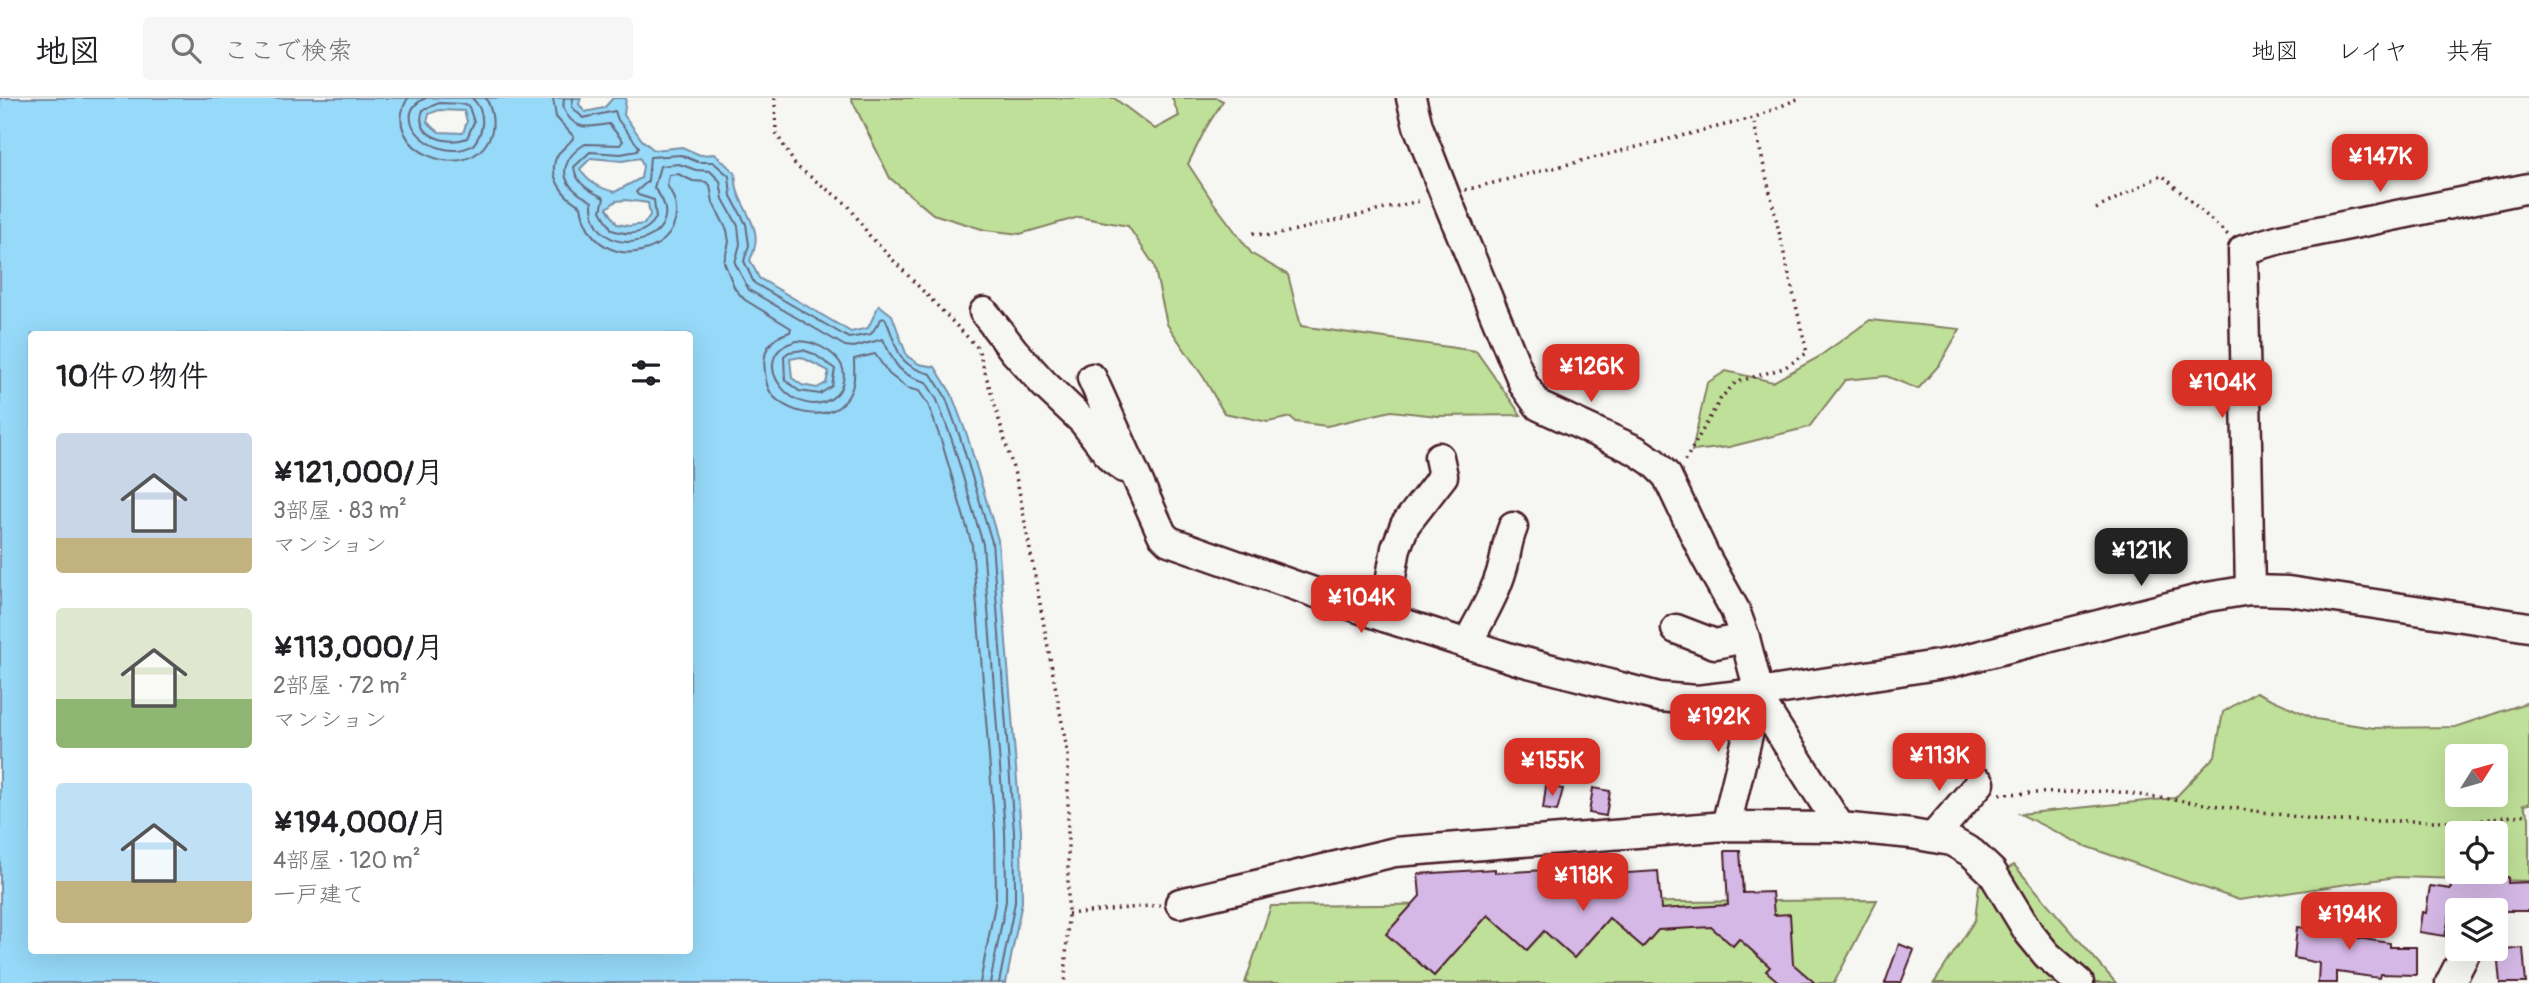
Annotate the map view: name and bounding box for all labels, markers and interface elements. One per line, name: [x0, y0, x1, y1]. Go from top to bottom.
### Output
search box: [143, 17, 633, 80]
icon: search: [167, 29, 205, 67]
text: 地図: [35, 31, 101, 72]
text: ここで検索: [223, 35, 353, 67]
text: 地図: [2251, 37, 2299, 66]
text: レイヤ: [2337, 37, 2408, 66]
text: 共有: [2446, 37, 2494, 66]
pin: ¥147K: [2331, 134, 2429, 194]
text: ¥147K: [2348, 142, 2412, 171]
pin: ¥126K: [1542, 344, 1640, 404]
text: ¥126K: [1558, 352, 1624, 381]
icon: filters: [627, 354, 665, 392]
text: 10件の物件: [56, 358, 208, 395]
pin: ¥104K: [2173, 360, 2271, 420]
text: ¥104K: [2188, 368, 2256, 397]
text: ¥121,000/月: [273, 454, 444, 491]
icon: home: [112, 461, 196, 545]
text: 3部屋 · 83 m²: [273, 496, 407, 525]
pin: ¥121K: [2092, 528, 2190, 588]
text: マンション: [273, 530, 387, 559]
text: ¥121K: [2111, 536, 2171, 565]
pin: ¥104K: [1312, 575, 1410, 635]
text: ¥104K: [1327, 583, 1395, 612]
text: ¥113,000/月: [273, 629, 444, 666]
icon: home: [112, 636, 196, 720]
text: 2部屋 · 72 m²: [273, 671, 408, 700]
pin: ¥192K: [1669, 694, 1767, 754]
text: ¥192K: [1686, 702, 1750, 731]
text: マンション: [273, 705, 387, 734]
pin: ¥113K: [1890, 734, 1988, 793]
pin: ¥155K: [1503, 738, 1601, 798]
text: ¥113K: [1909, 741, 1969, 770]
north arrow: [2445, 744, 2508, 807]
map controls: [2445, 744, 2508, 961]
text: ¥155K: [1520, 746, 1584, 775]
text: ¥194,000/月: [273, 804, 448, 841]
icon: home: [112, 811, 196, 895]
button: locate: [2445, 821, 2508, 884]
text: 4部屋 · 120 m²: [273, 846, 421, 875]
pin: ¥118K: [1534, 854, 1632, 913]
text: ¥118K: [1553, 861, 1613, 890]
text: 一戸建て: [273, 880, 365, 909]
pin: ¥194K: [2300, 892, 2398, 952]
button: layers: [2445, 898, 2508, 961]
text: ¥194K: [2317, 900, 2381, 929]

